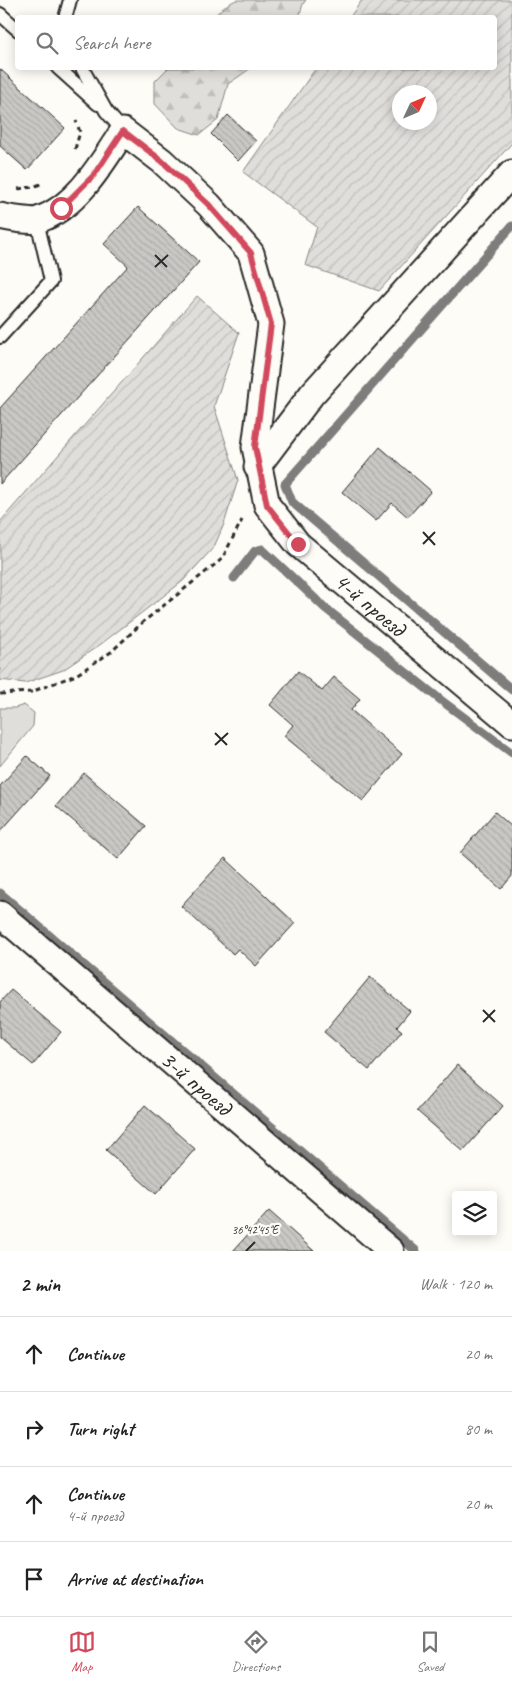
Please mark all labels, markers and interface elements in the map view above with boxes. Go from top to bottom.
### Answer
search box [15,15,497,70]
icon: search [33,29,61,57]
text: Search here [73,31,150,55]
north arrow [392,85,437,130]
route start [50,197,73,220]
route end [287,533,310,556]
street label: 4-й проезд [328,566,414,645]
street label: 3-й проезд [154,1044,240,1124]
map controls [452,1191,497,1236]
button: layers [452,1191,497,1236]
text: 36°42'45"E [232,1222,280,1238]
text: 2 min [20,1271,60,1297]
text: Walk · 120 m [420,1274,492,1294]
icon: ahead [20,1340,48,1368]
text: Continue [67,1342,124,1366]
text: 20 m [465,1344,492,1364]
icon: right [20,1415,48,1443]
text: Turn right [67,1417,134,1441]
text: 80 m [465,1419,492,1439]
text: Continue [67,1482,124,1506]
icon: ahead [20,1490,48,1518]
text: 20 m [465,1494,492,1514]
text: 4-й проезд [67,1506,123,1526]
icon: arrive [20,1565,48,1593]
text: Arrive at destination [67,1567,203,1591]
tab: Map [68,1628,96,1675]
tab: Directions [232,1628,280,1675]
tab: Saved [416,1628,444,1675]

